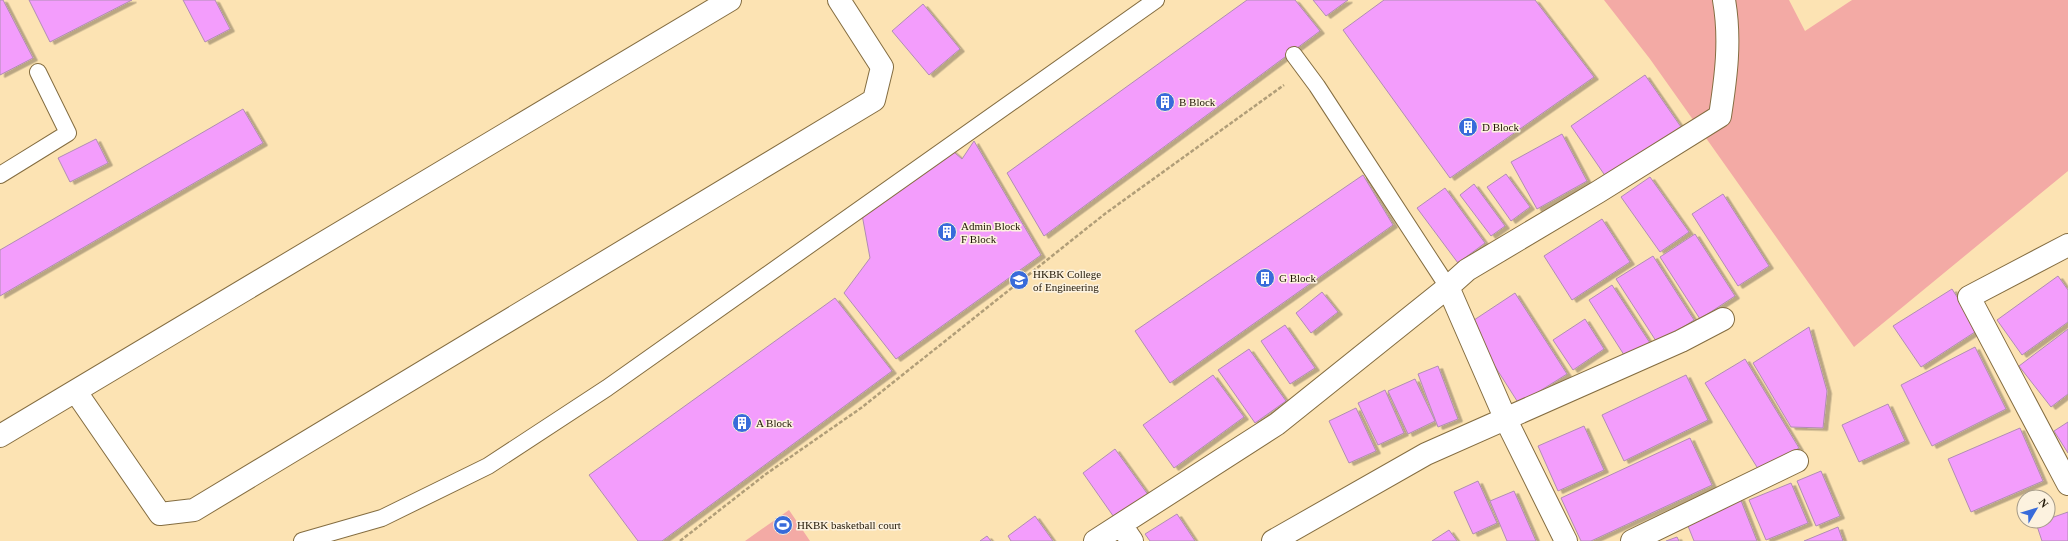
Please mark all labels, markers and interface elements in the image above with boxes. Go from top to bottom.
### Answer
building icon: B Block [1154,91,1176,113]
place label: B Block [1179,96,1216,108]
building icon: D Block [1457,116,1479,138]
place label: D Block [1482,121,1519,133]
place label: Admin Block F Block [961,220,1021,245]
building icon: Admin Block F Block [936,221,958,243]
building icon: G Block [1254,267,1276,289]
place label: HKBK College of Engineering [1033,268,1101,293]
school or university icon: HKBK College of Engineering [1008,269,1030,291]
place label: G Block [1279,272,1316,284]
building icon: A Block [731,412,753,434]
place label: A Block [756,417,793,429]
north arrow [2016,489,2056,529]
text: N [2037,496,2051,510]
sports icon: HKBK basketball court [772,514,794,536]
place label: HKBK basketball court [797,519,901,531]

